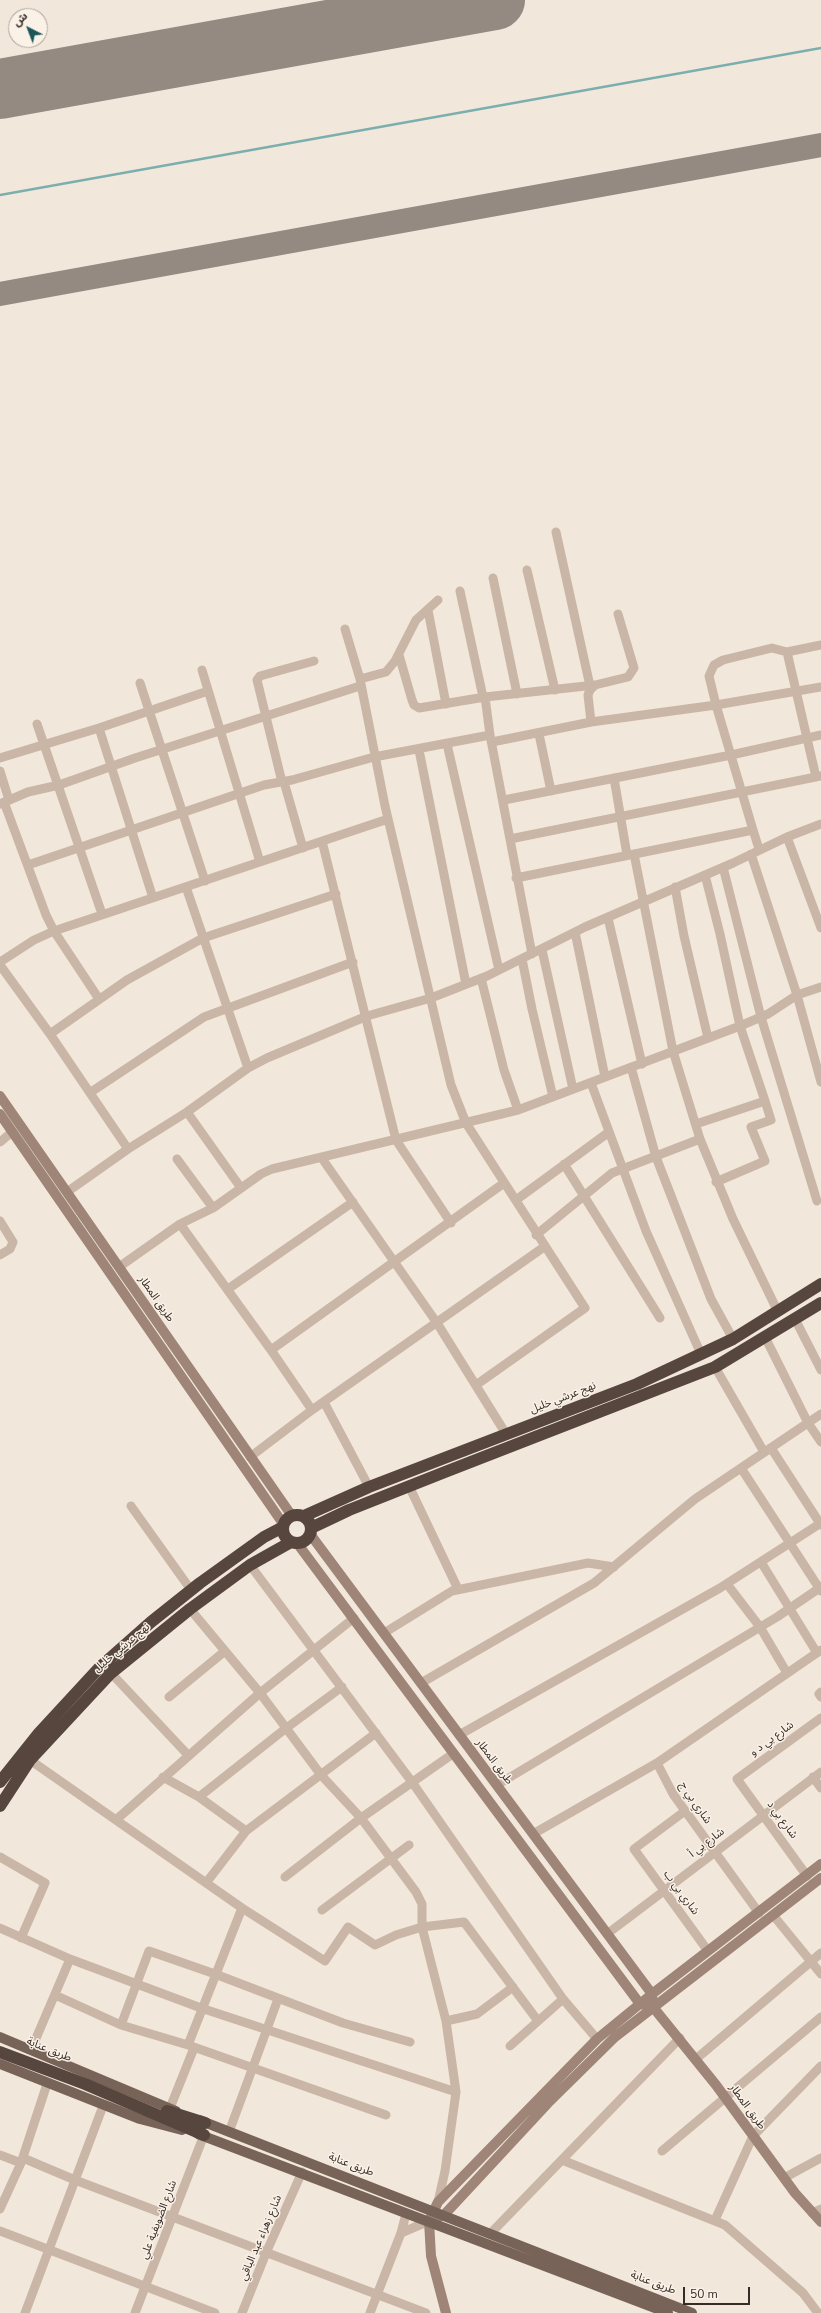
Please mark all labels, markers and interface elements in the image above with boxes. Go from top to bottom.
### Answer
north arrow [8,8,48,48]
text: ش [10,9,31,30]
street label: طريق المطار [135,1273,177,1325]
street label: نهج عرشي خليل [528,1379,598,1417]
street label: نهج عرشي خليل [91,1621,153,1675]
street label: شارع بي د و [747,1719,797,1759]
street label: طريق المطار [473,1737,515,1787]
street label: شاري بي ج [676,1779,714,1827]
street label: شارع بي د [764,1799,800,1841]
street label: شارع بي أ [687,1825,727,1861]
street label: شاري بي ب [660,1868,702,1918]
street label: طريق عنابة [25,2035,73,2065]
street label: طريق المطار [726,2082,768,2132]
street label: طريق عنابة [327,2150,375,2180]
street label: شارع الضويفية علي [138,2179,180,2261]
street label: شارع زهراء عبد الباقي [237,2193,285,2283]
street label: طريق عنابة [629,2268,677,2298]
scale bar [685,2279,752,2305]
text: 50 m [690,2286,718,2302]

